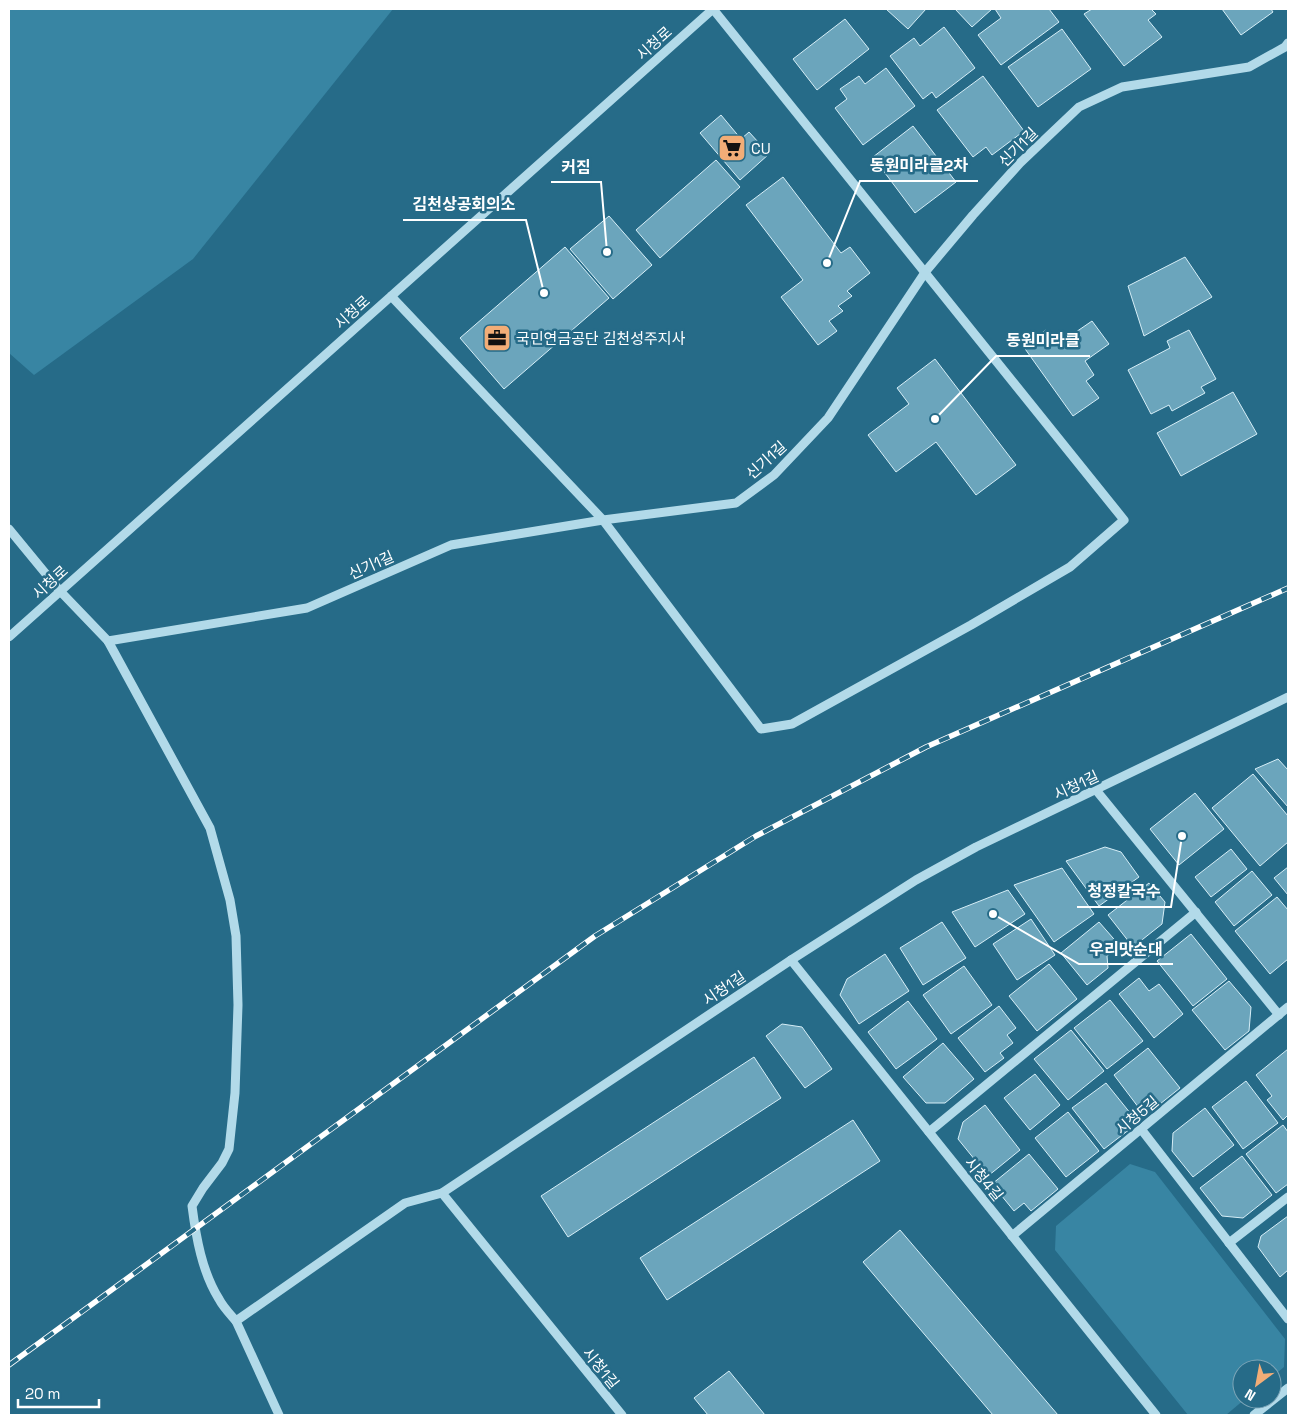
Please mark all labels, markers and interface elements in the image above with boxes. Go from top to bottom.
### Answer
street label: 시청로 [632,22,676,64]
street label: 신기1길 [994,123,1042,171]
supermarket icon: CU [717,133,747,163]
place label: CU [751,139,771,158]
callout: 동원미라클2차 [860,150,978,181]
callout: 커짐 [551,151,601,182]
text: 동원미라클2차 [870,155,968,176]
text: 커짐 [561,157,591,178]
callout: 김천상공회의소 [403,189,526,220]
text: 김천상공회의소 [412,194,516,215]
street label: 시청로 [330,291,374,333]
office icon: 국민연금공단 김천성주지사 [482,323,512,353]
callout: 동원미라클 [996,325,1090,356]
place label: 국민연금공단 김천성주지사 [516,329,686,348]
text: 동원미라클 [1006,330,1080,351]
street label: 신기1길 [742,437,790,483]
street label: 신기1길 [345,547,397,583]
street label: 시청로 [28,561,72,603]
street label: 시청1길 [1050,766,1102,804]
callout: 청정칼국수 [1077,876,1171,907]
text: 청정칼국수 [1087,881,1161,902]
callout: 우리맛순대 [1079,933,1173,964]
text: 우리맛순대 [1089,939,1163,960]
street label: 시청1길 [699,967,749,1009]
street label: 시청5길 [1112,1092,1162,1138]
street label: 시청4길 [961,1153,1007,1205]
street label: 시청1길 [579,1343,623,1393]
north arrow [1232,1359,1282,1409]
scale bar [18,1376,99,1408]
text: 20 m [25,1384,60,1403]
text: N [1241,1385,1259,1405]

